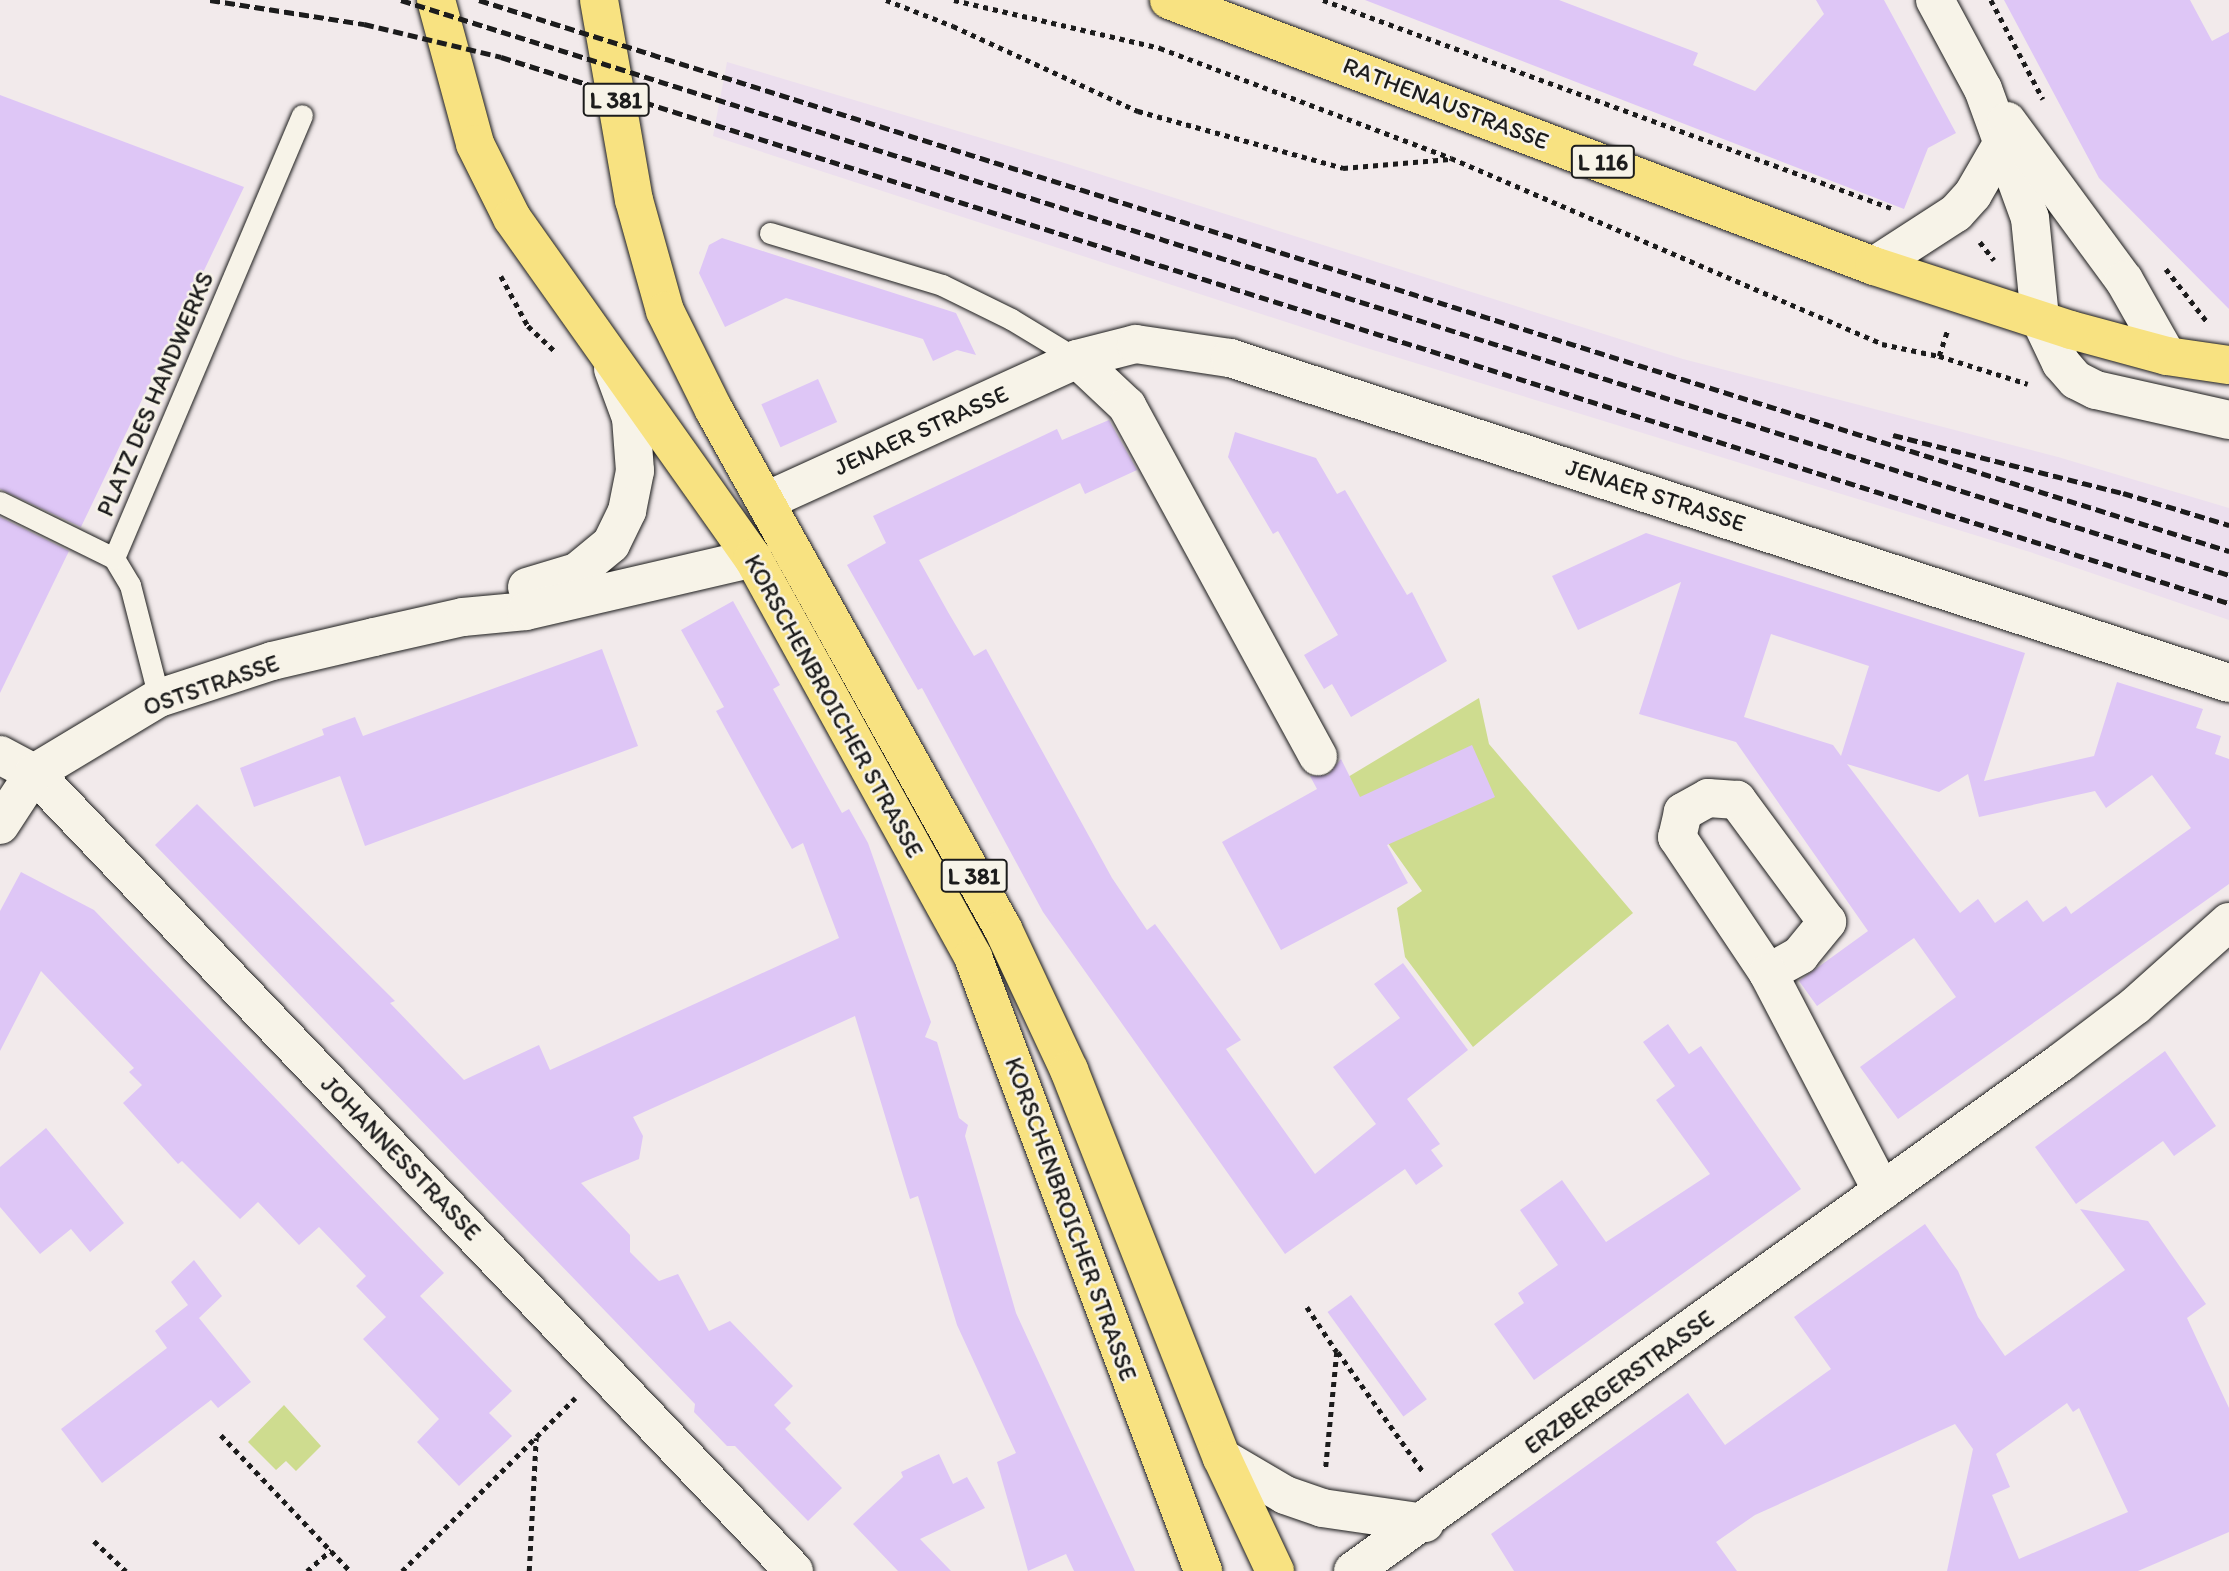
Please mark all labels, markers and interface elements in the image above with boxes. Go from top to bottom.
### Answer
street label: RATHENAUSTRASSE [1339,51,1553,155]
road number: L 381 [581,80,651,120]
road number: L 116 [1570,142,1636,182]
street label: PLATZ DES HANDWERKS [90,267,220,521]
street label: JENAER STRASSE [829,379,1013,481]
street label: JENAER STRASSE [1562,452,1750,538]
street label: KORSCHENBROICHER STRASSE [738,549,930,863]
street label: OSTSTRASSE [139,648,283,722]
road number: L 381 [939,856,1009,896]
street label: KORSCHENBROICHER STRASSE [999,1053,1143,1385]
street label: JOHANNESSTRASSE [315,1070,487,1246]
street label: ERZBERGERSTRASSE [1519,1304,1719,1460]

